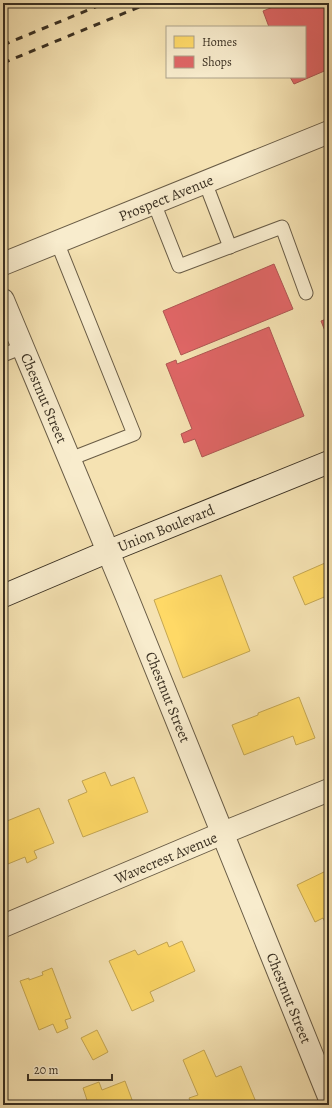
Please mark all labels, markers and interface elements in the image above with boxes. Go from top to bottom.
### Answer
legend [166,26,306,78]
text: Homes [202,34,237,50]
text: Shops [202,54,232,70]
street label: Prospect Avenue [116,170,217,226]
street label: Chestnut Street [16,350,72,446]
street label: Union Boulevard [115,499,218,557]
street label: Chestnut Street [141,649,195,745]
street label: Wavecrest Avenue [111,827,221,889]
street label: Chestnut Street [262,950,316,1046]
scale bar [28,1056,112,1082]
text: 20 m [34,1062,58,1078]

